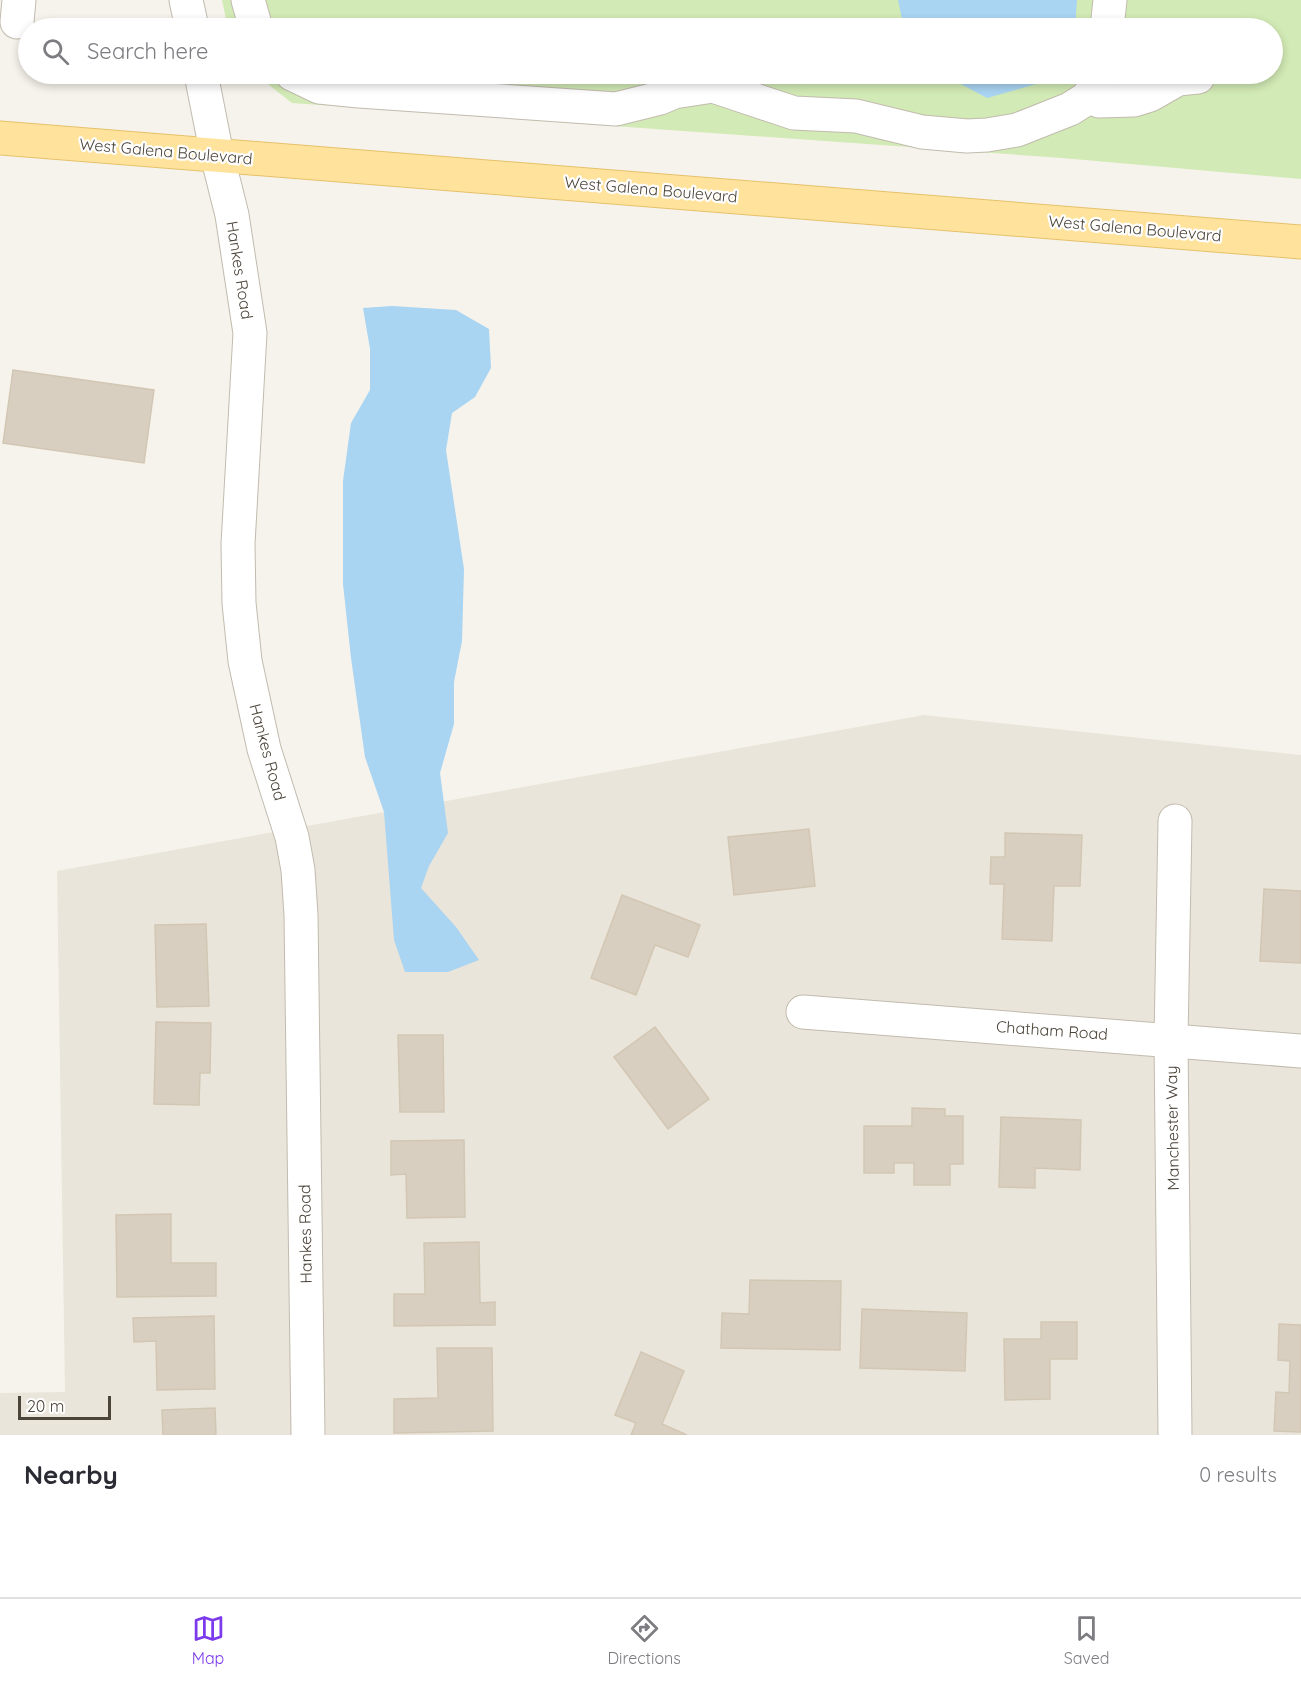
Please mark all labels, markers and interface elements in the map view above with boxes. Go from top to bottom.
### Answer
search box [18,18,1283,84]
icon: search [39,35,72,68]
text: Search here [87,37,208,65]
street label: West Galena Boulevard [79,133,253,169]
street label: West Galena Boulevard [564,171,738,207]
street label: West Galena Boulevard [1048,210,1222,246]
street label: Hankes Road [222,219,258,321]
street label: Hankes Road [245,701,291,803]
street label: Chatham Road [995,1016,1109,1044]
street label: Manchester Way [1161,1065,1183,1191]
street label: Hankes Road [294,1184,316,1284]
scale bar [18,1393,111,1420]
text: 20 m [27,1396,64,1416]
text: Nearby [24,1458,118,1491]
text: 0 results [1199,1462,1277,1487]
tab: Map [192,1612,225,1668]
tab: Directions [608,1612,681,1668]
tab: Saved [1064,1612,1109,1668]

